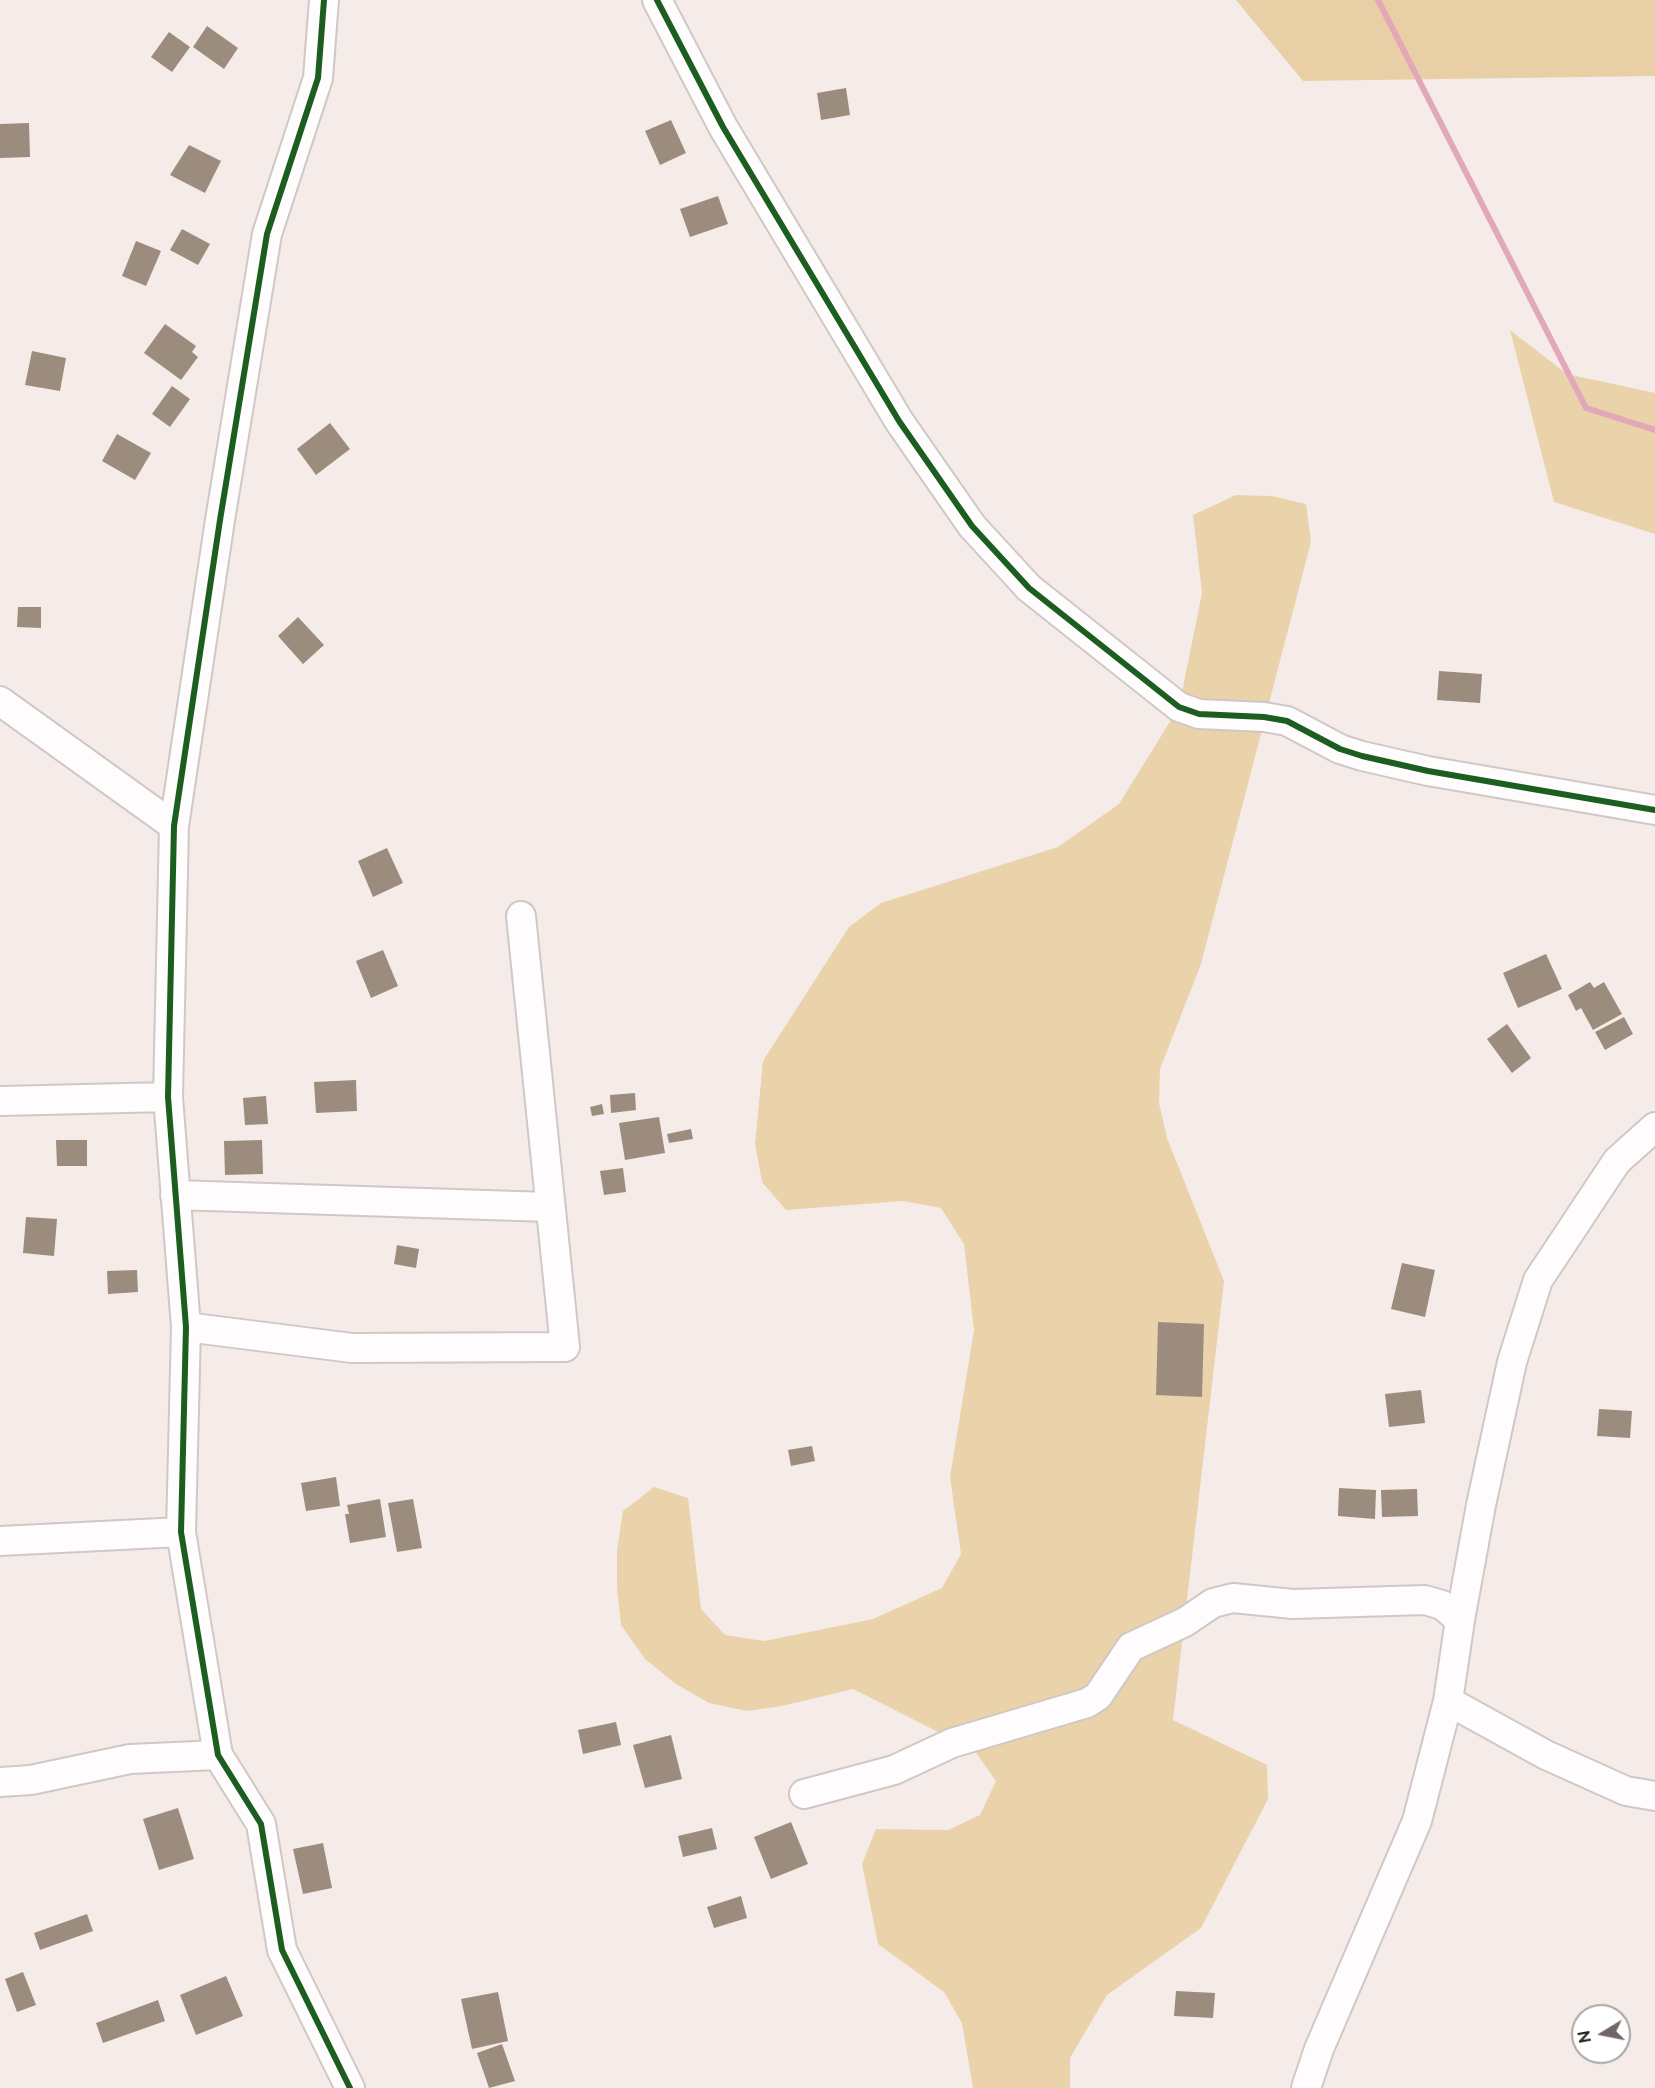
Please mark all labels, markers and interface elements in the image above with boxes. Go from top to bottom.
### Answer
north arrow [1571,2004,1631,2064]
text: N [1574,2029,1595,2045]

